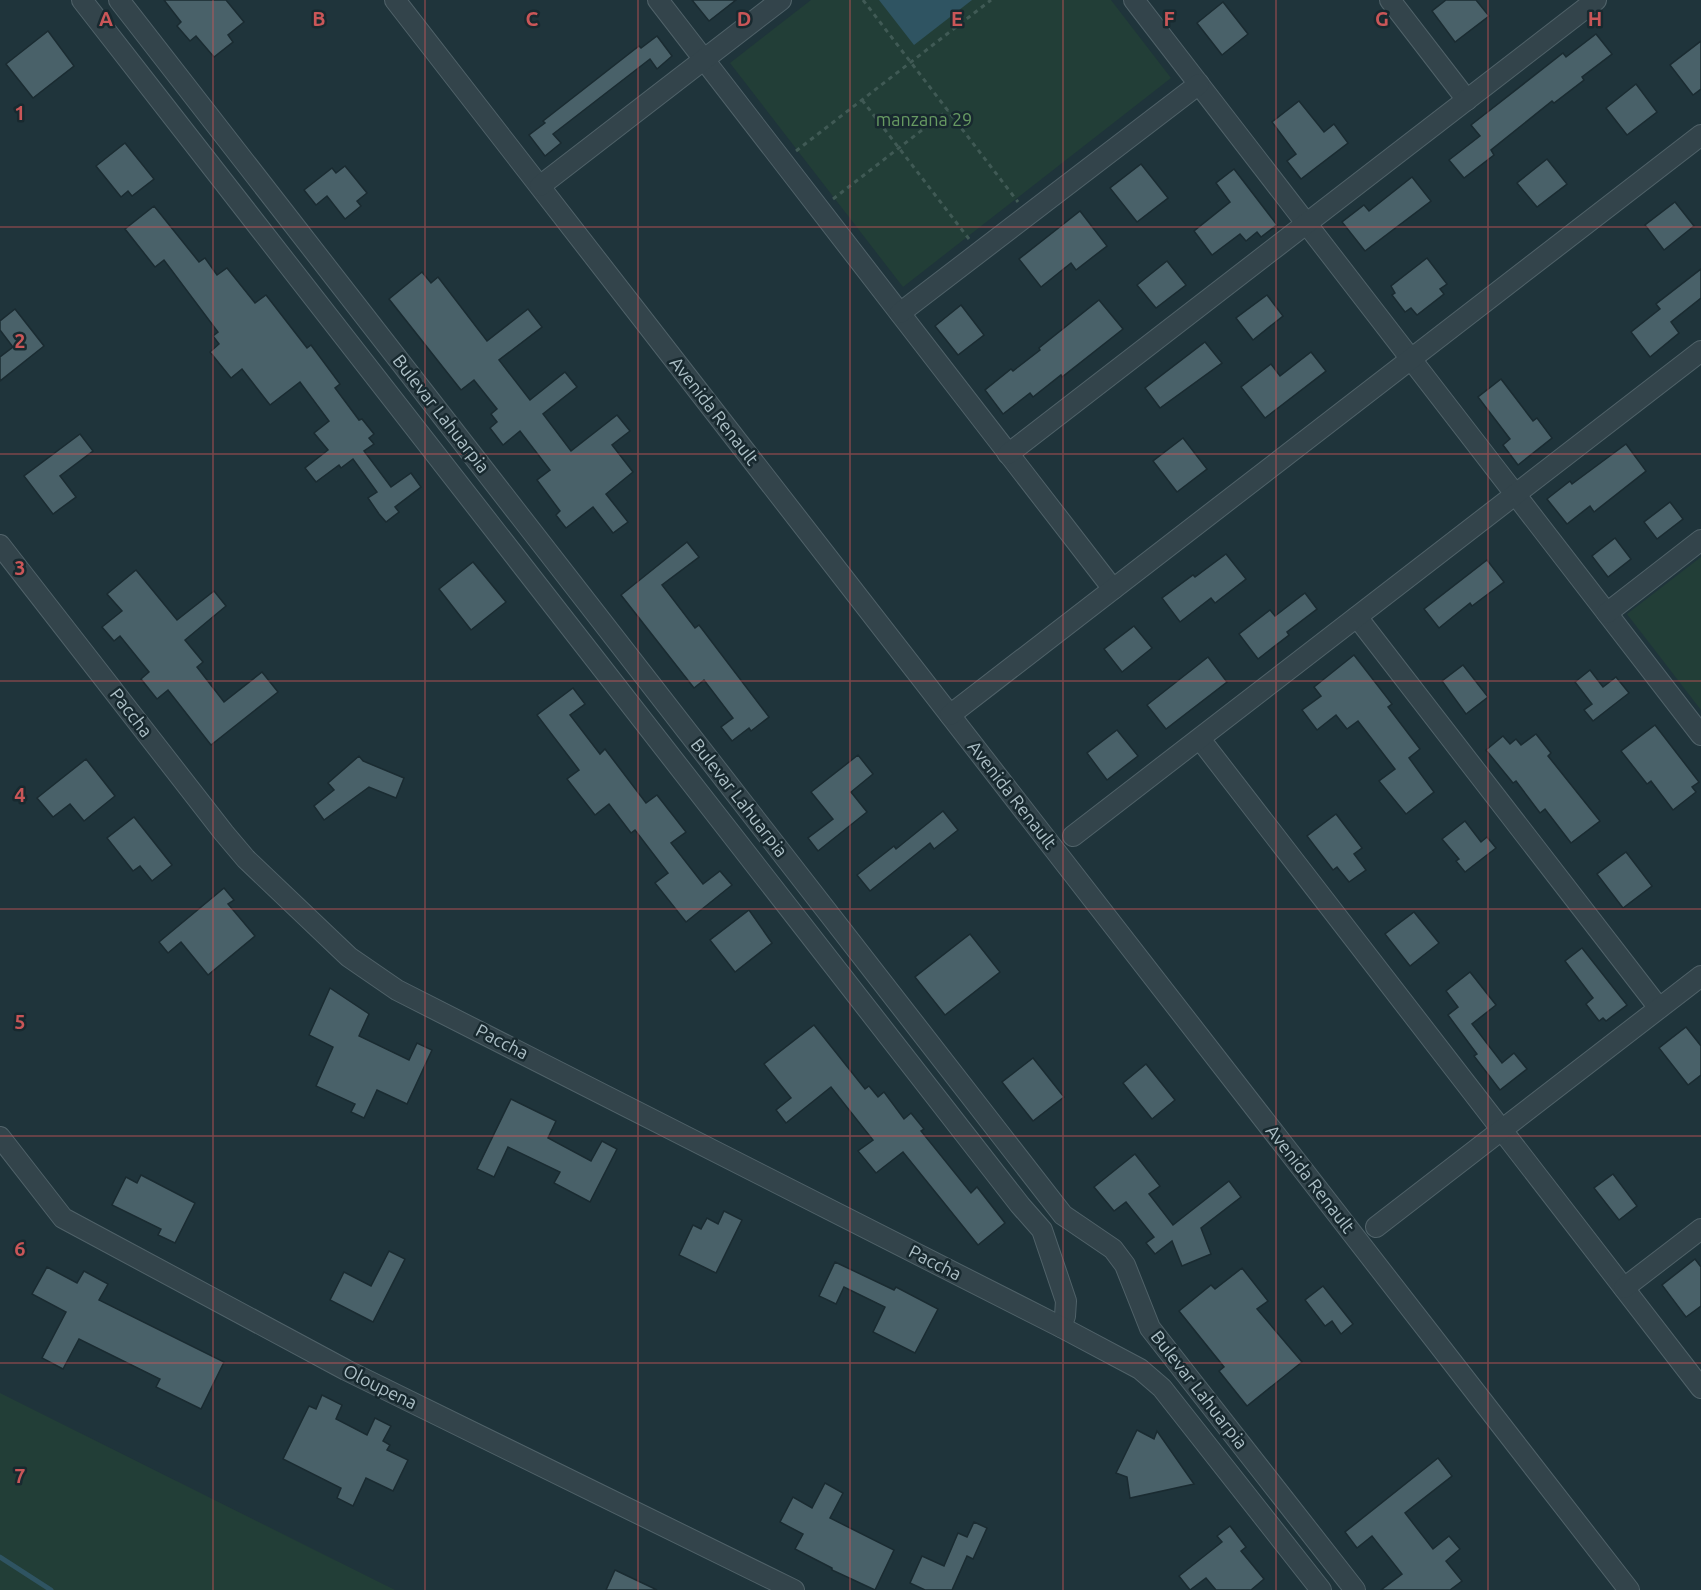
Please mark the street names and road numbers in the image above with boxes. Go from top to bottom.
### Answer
street label: Bulevar Lahuarpia [389,350,494,476]
street label: Avenida Renault [666,352,763,468]
street label: Paccha [107,684,157,741]
street label: Bulevar Lahuarpia [687,734,792,860]
street label: Avenida Renault [964,736,1061,852]
street label: Paccha [473,1019,532,1063]
street label: Avenida Renault [1262,1120,1359,1236]
street label: Paccha [906,1240,965,1284]
street label: Bulevar Lahuarpia [1147,1326,1252,1452]
street label: Oloupena [340,1360,421,1413]

